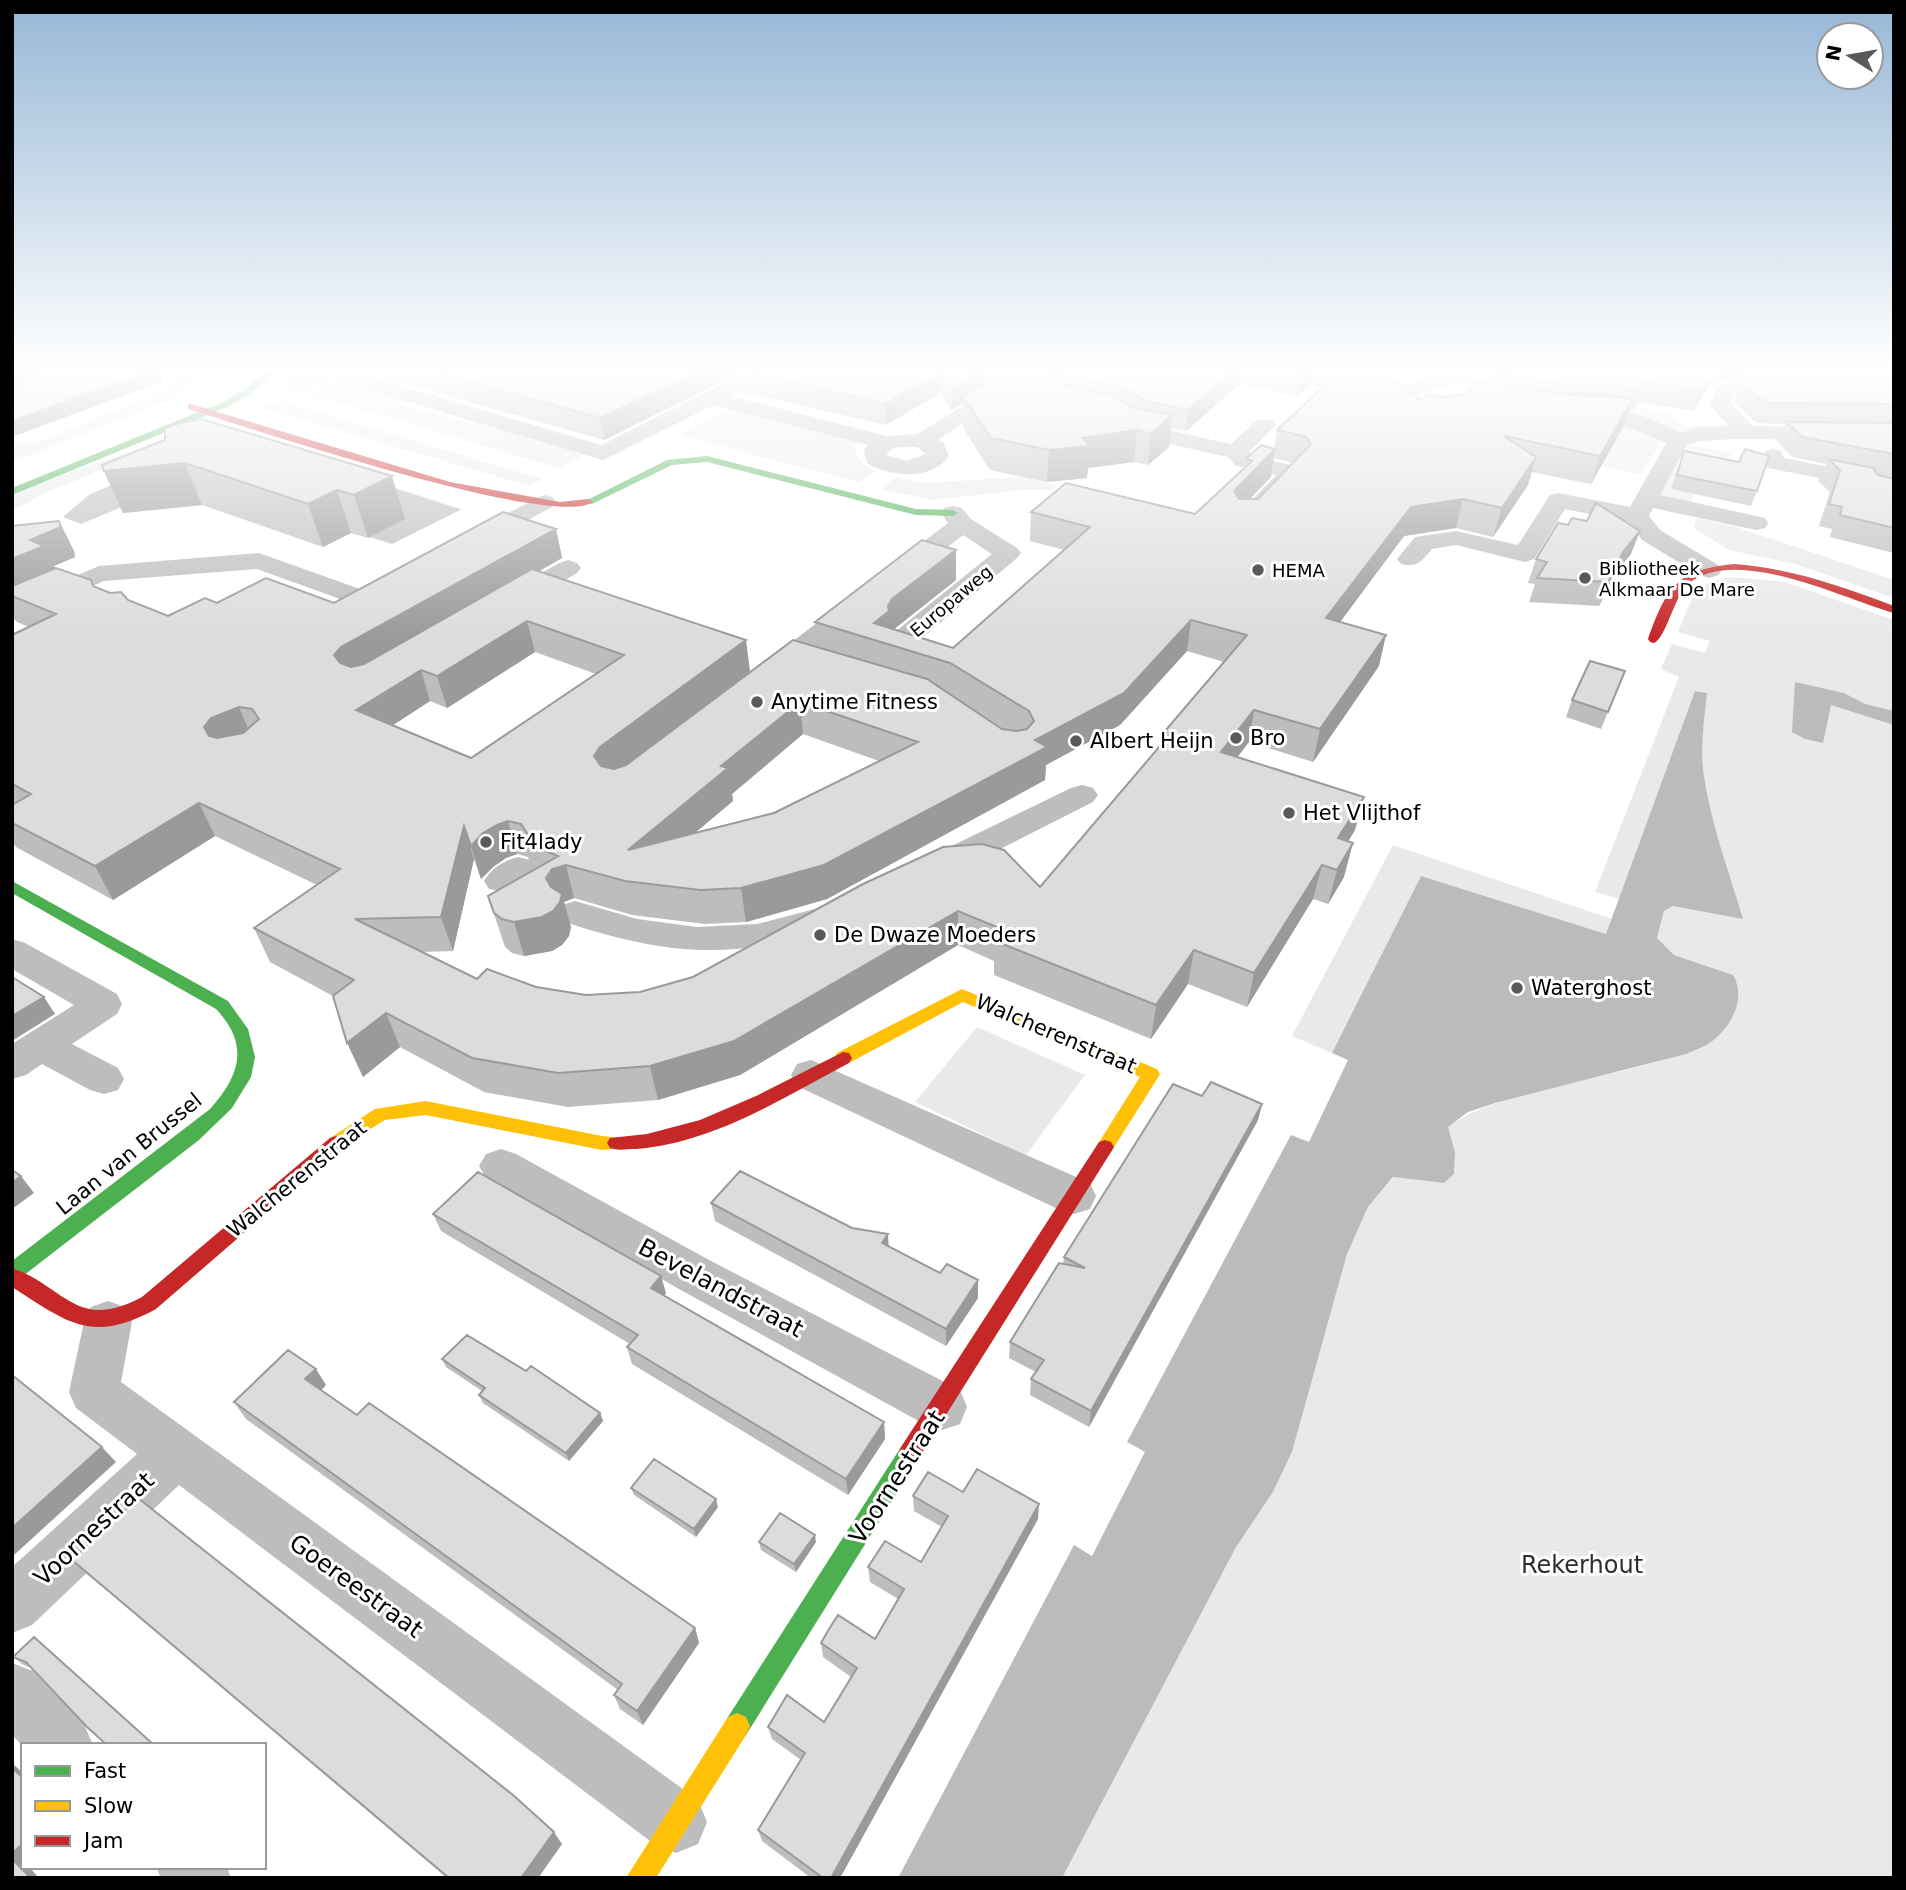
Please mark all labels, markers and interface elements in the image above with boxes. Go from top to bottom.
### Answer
north arrow [1815,21,1885,91]
text: N [1821,43,1846,63]
place label: Bibliotheek Alkmaar De Mare [1599,558,1755,600]
place label: HEMA [1272,560,1325,581]
street label: Europaweg [906,561,996,641]
marker: HEMA [1250,562,1266,578]
marker: Bibliotheek Alkmaar De Mare [1577,570,1593,586]
place label: Anytime Fitness [771,690,938,714]
marker: Anytime Fitness [749,694,765,710]
place label: Bro [1250,726,1285,750]
place label: Albert Heijn [1090,729,1214,753]
marker: Bro [1228,730,1244,746]
marker: Albert Heijn [1068,733,1084,749]
place label: Het Vlijthof [1303,801,1421,825]
marker: Het Vlijthof [1281,805,1297,821]
place label: Fit4lady [500,830,582,854]
marker: Fit4lady [478,834,494,850]
place label: De Dwaze Moeders [834,923,1036,947]
marker: De Dwaze Moeders [812,927,828,943]
place label: Waterghost [1531,976,1651,1000]
marker: Waterghost [1509,980,1525,996]
street label: Walcherenstraat [972,989,1140,1079]
street label: Laan van Brussel [52,1088,206,1220]
street label: Walcherenstraat [223,1116,371,1242]
street label: Bevelandstraat [634,1233,808,1343]
street label: Voornestraat [843,1405,951,1549]
street label: Voornestraat [28,1466,160,1592]
street label: Goereestraat [284,1528,428,1644]
park label: Rekerhout [1521,1551,1643,1579]
legend [21,1743,266,1869]
text: Fast [84,1759,126,1783]
text: Slow [84,1794,133,1818]
text: Jam [82,1829,124,1853]

